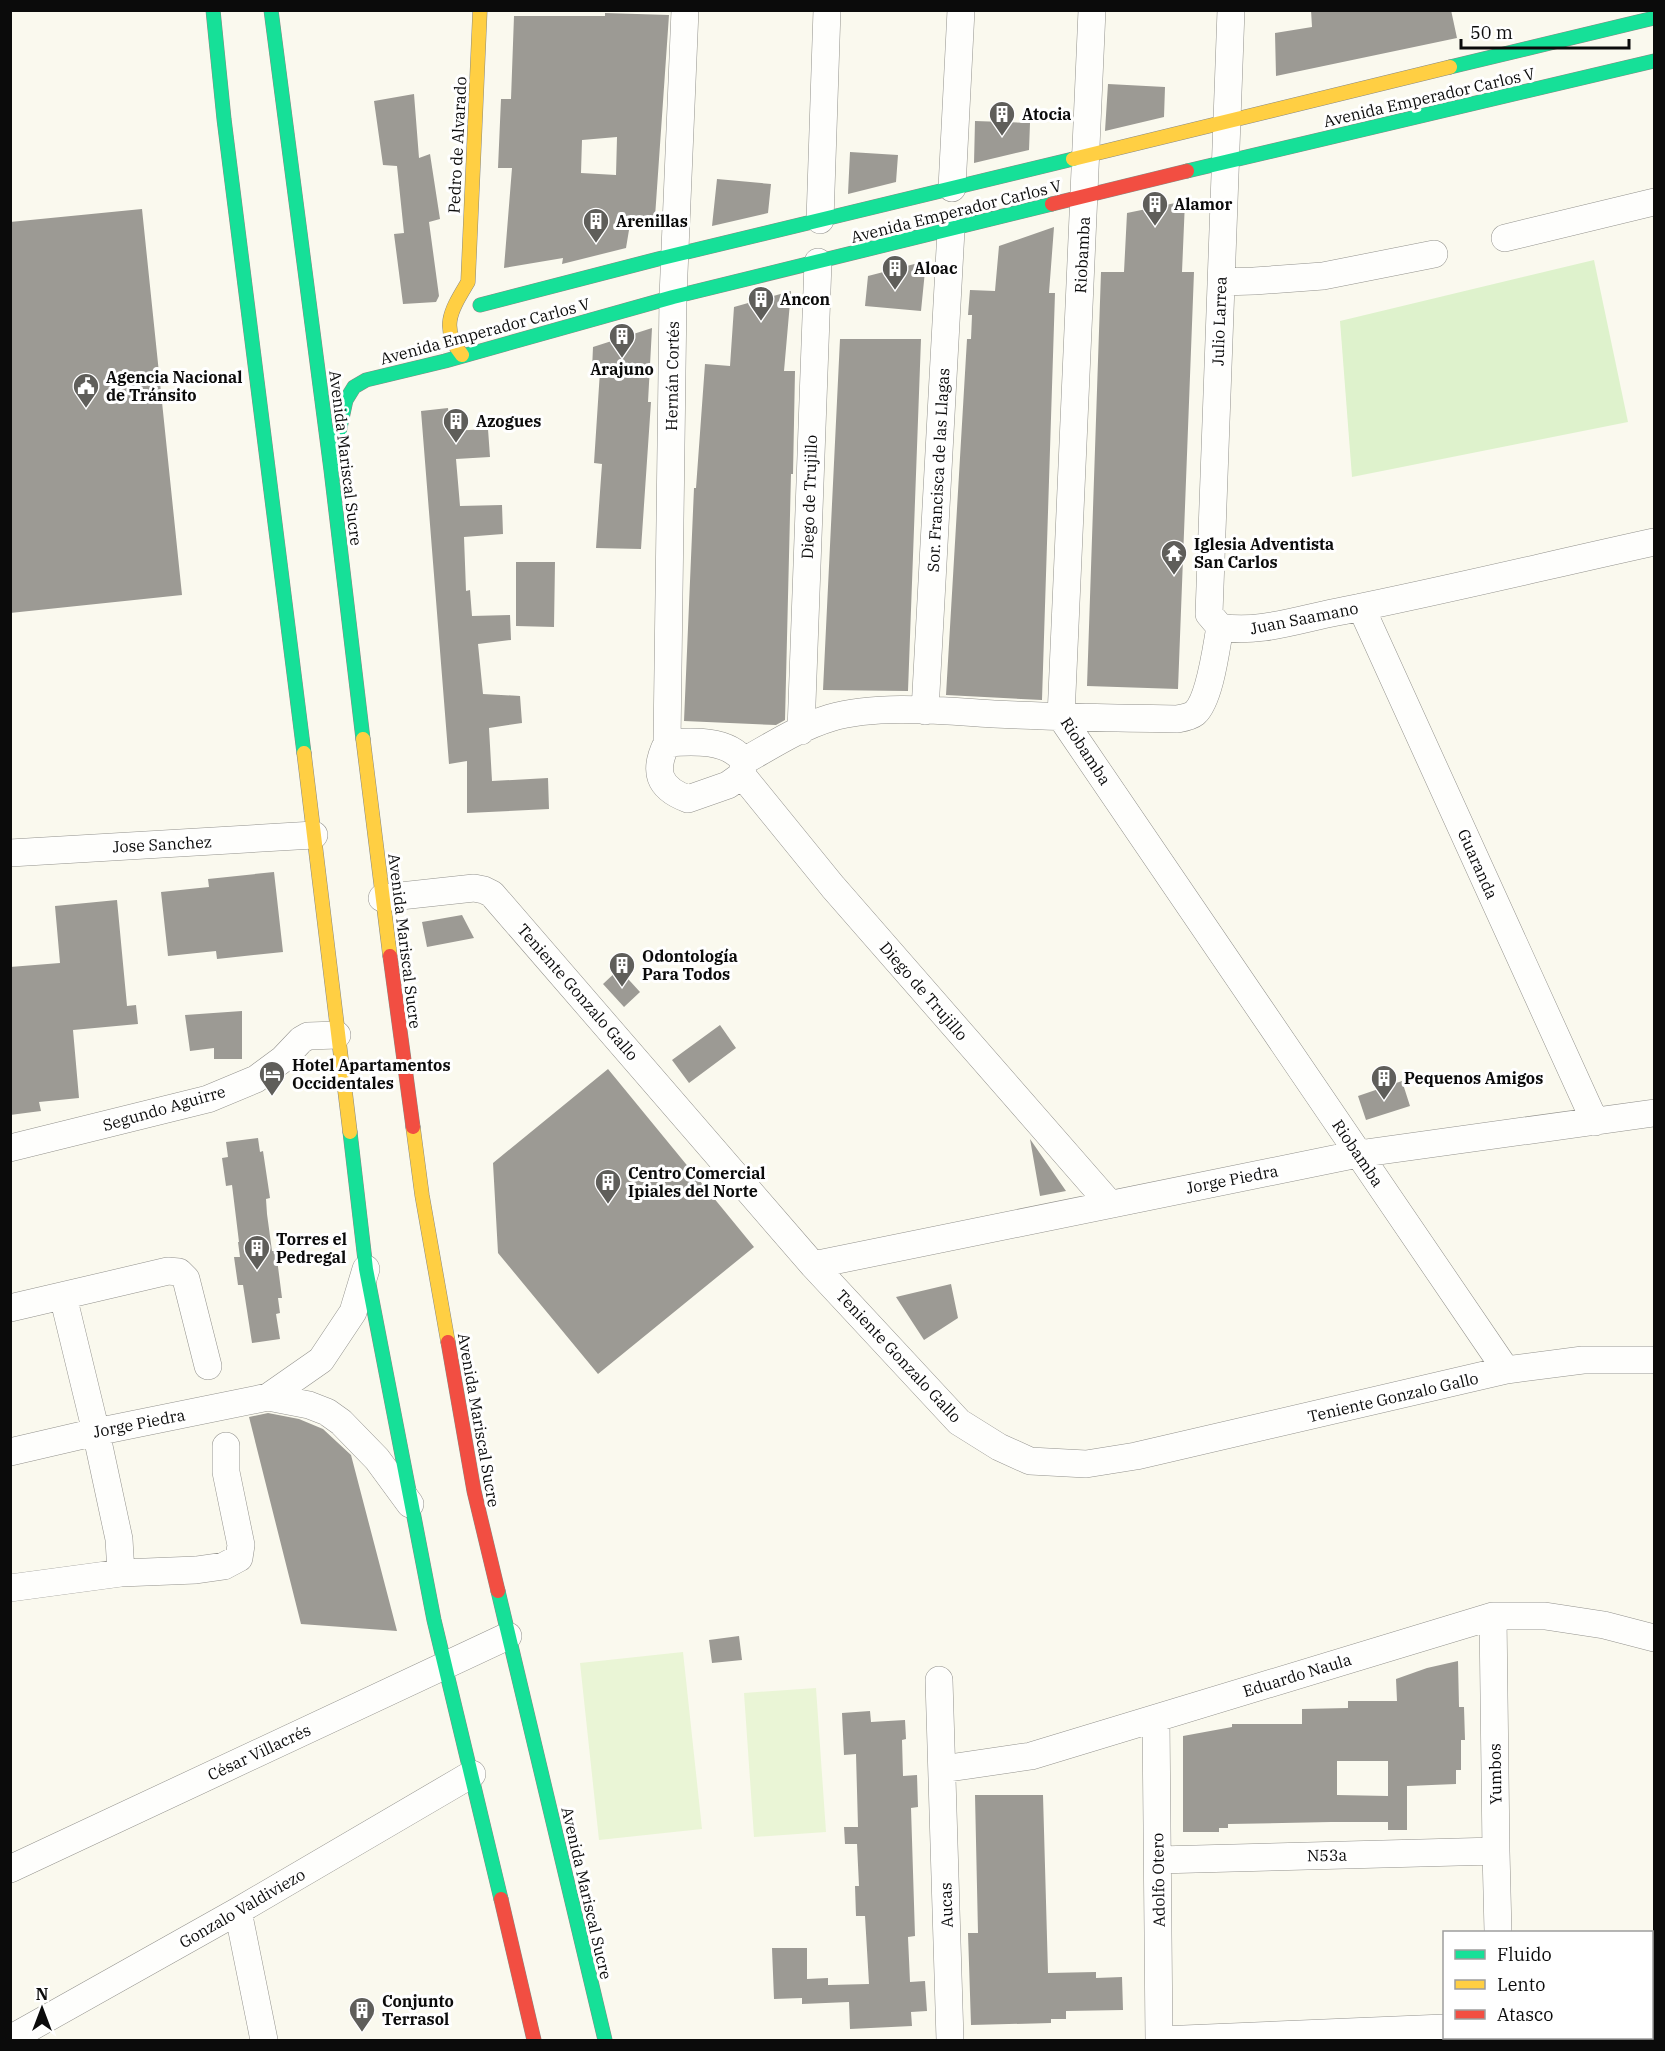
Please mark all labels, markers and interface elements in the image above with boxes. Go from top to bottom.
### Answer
scale bar [1461,12,1629,50]
text: 50 m [1470,21,1513,44]
street label: Avenida Emperador Carlos V [1321,63,1537,131]
street label: Pedro de Alvarado [443,76,471,214]
building icon: Atocia [987,99,1017,137]
place label: Atocia [1022,104,1071,124]
street label: Avenida Emperador Carlos V [849,175,1064,247]
building icon: Alamor [1140,189,1170,227]
place label: Alamor [1174,194,1232,214]
building icon: Arenillas [581,206,611,244]
place label: Arenillas [616,211,688,231]
street label: Riobamba [1070,216,1094,294]
building icon: Aloac [880,253,910,291]
place label: Aloac [914,258,958,278]
street label: Julio Larrea [1207,276,1231,366]
building icon: Ancon [746,284,776,322]
place label: Ancon [780,289,831,309]
street label: Avenida Emperador Carlos V [378,293,592,369]
building icon: Arajuno [607,321,637,359]
street label: Hernán Cortés [661,321,683,431]
place label: Arajuno [590,359,654,379]
place label: Agencia Nacional de Tránsito [106,367,242,405]
street label: Sor. Francisca de las Llagas [923,367,953,573]
street label: Avenida Mariscal Sucre [325,369,367,547]
public building icon: Agencia Nacional de Tránsito [71,371,101,409]
building icon: Azogues [441,406,471,444]
place label: Azogues [476,411,542,431]
street label: Diego de Trujillo [797,435,821,559]
place label: Iglesia Adventista San Carlos [1194,534,1334,572]
temple icon: Iglesia Adventista San Carlos [1159,538,1189,576]
street label: Juan Saamano [1248,598,1360,638]
street label: Riobamba [1057,713,1115,789]
street label: Guaranda [1454,826,1502,902]
street label: Jose Sanchez [112,831,212,857]
street label: Avenida Mariscal Sucre [384,852,426,1030]
street label: Teniente Gonzalo Gallo [513,920,643,1064]
street label: Diego de Trujillo [876,938,972,1044]
place label: Odontología Para Todos [642,946,738,984]
building icon: Odontología Para Todos [607,950,637,988]
place label: Hotel Apartamentos Occidentales [292,1055,451,1093]
hotel icon: Hotel Apartamentos Occidentales [257,1059,287,1097]
building icon: Pequenos Amigos [1369,1063,1399,1101]
place label: Pequenos Amigos [1404,1068,1543,1088]
street label: Segundo Aguirre [100,1081,228,1135]
street label: Riobamba [1328,1115,1388,1191]
street label: Jorge Piedra [1184,1160,1280,1198]
place label: Centro Comercial Ipiales del Norte [628,1163,766,1201]
building icon: Centro Comercial Ipiales del Norte [593,1167,623,1205]
place label: Torres el Pedregal [276,1229,347,1267]
building icon: Torres el Pedregal [242,1233,272,1271]
street label: Teniente Gonzalo Gallo [832,1285,966,1427]
street label: Avenida Mariscal Sucre [454,1331,504,1509]
street label: Teniente Gonzalo Gallo [1306,1368,1480,1426]
street label: Jorge Piedra [91,1404,187,1442]
street label: Eduardo Naula [1240,1649,1354,1701]
street label: César Villacrés [204,1719,314,1785]
street label: Yumbos [1484,1743,1506,1805]
street label: Avenida Mariscal Sucre [557,1805,617,1981]
street label: Adolfo Otero [1147,1833,1169,1927]
street label: N53a [1307,1845,1348,1865]
street label: Gonzalo Valdiviezo [175,1864,309,1952]
street label: Aucas [935,1882,957,1928]
legend [1443,1931,1653,2039]
text: Fluido [1497,1943,1552,1966]
text: Lento [1497,1973,1545,1996]
north arrow [12,1979,72,2039]
text: N [36,1984,48,2004]
place label: Conjunto Terrasol [382,1991,454,2029]
building icon: Conjunto Terrasol [347,1995,377,2033]
text: Atasco [1497,2003,1553,2026]

